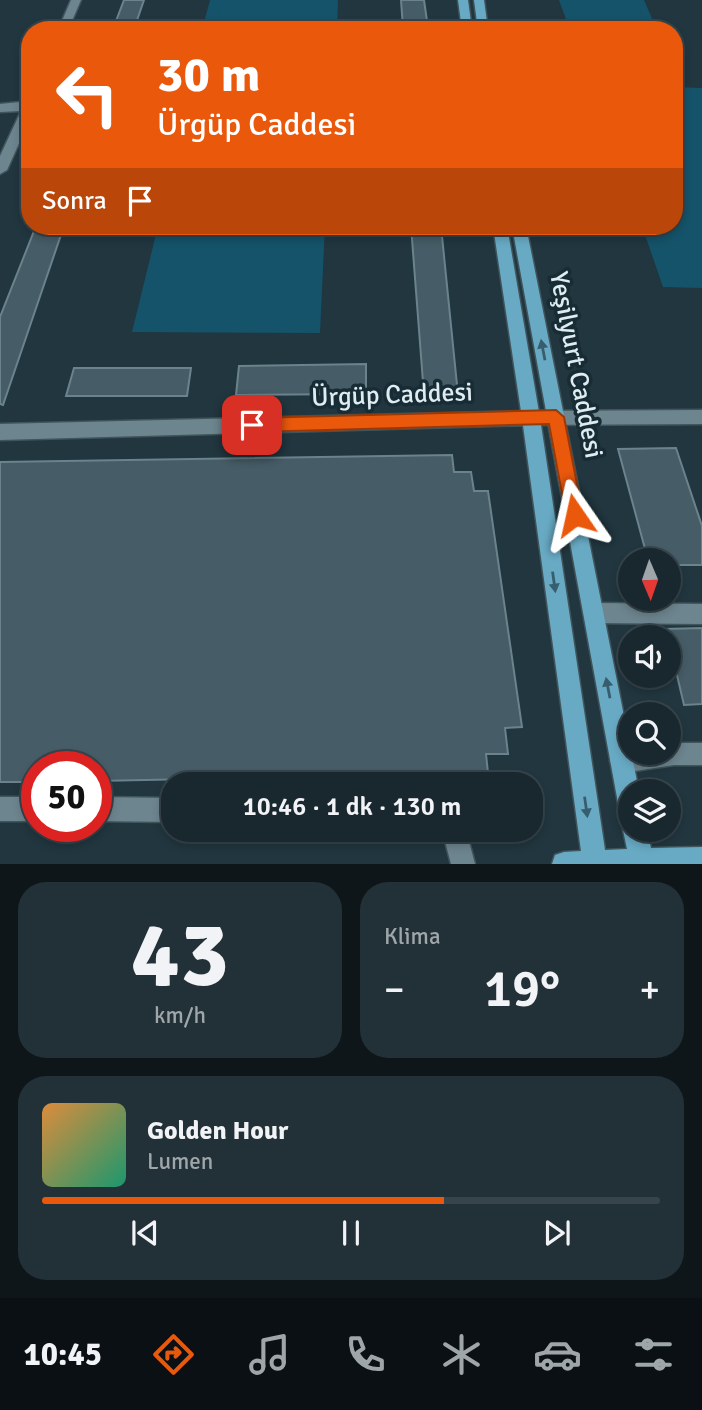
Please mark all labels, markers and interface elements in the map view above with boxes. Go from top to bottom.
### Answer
text: 30 m [157,45,260,105]
icon: left [42,49,133,140]
text: Ürgüp Caddesi [157,105,356,144]
icon: arrive [121,182,159,220]
text: Sonra [42,185,107,217]
street label: Yeşilyurt Caddesi [542,269,610,461]
one-way arrow [537,339,548,361]
street label: Ürgüp Caddesi [311,376,473,414]
pin [222,395,282,455]
icon: arrive [233,406,271,444]
position arrow [538,478,612,552]
north arrow [618,548,681,611]
map controls [618,548,681,842]
one-way arrow [549,571,560,593]
button: sound [618,625,681,688]
one-way arrow [602,677,613,699]
button: search [618,702,681,765]
speed limit sign: 50 [21,751,112,842]
button: layers [618,779,681,842]
text: 10:46 · 1 dk · 130 m [243,791,461,823]
one-way arrow [581,797,592,819]
text: 43 [131,899,229,1012]
text: Klima [384,922,441,951]
text: 19° [484,957,560,1021]
text: − [384,966,405,1013]
text: + [639,966,660,1013]
text: km/h [154,1001,206,1030]
text: Golden Hour [147,1115,288,1147]
text: Lumen [147,1147,213,1176]
icon: previous [126,1214,164,1252]
icon: pause [332,1214,370,1252]
icon: next [538,1214,576,1252]
icon: directions [149,1330,198,1379]
icon: music [245,1330,294,1379]
icon: phone [341,1330,390,1379]
icon: climate [437,1330,486,1379]
icon: car [533,1330,582,1379]
icon: filters [629,1330,678,1379]
text: 10:45 [24,1335,102,1374]

